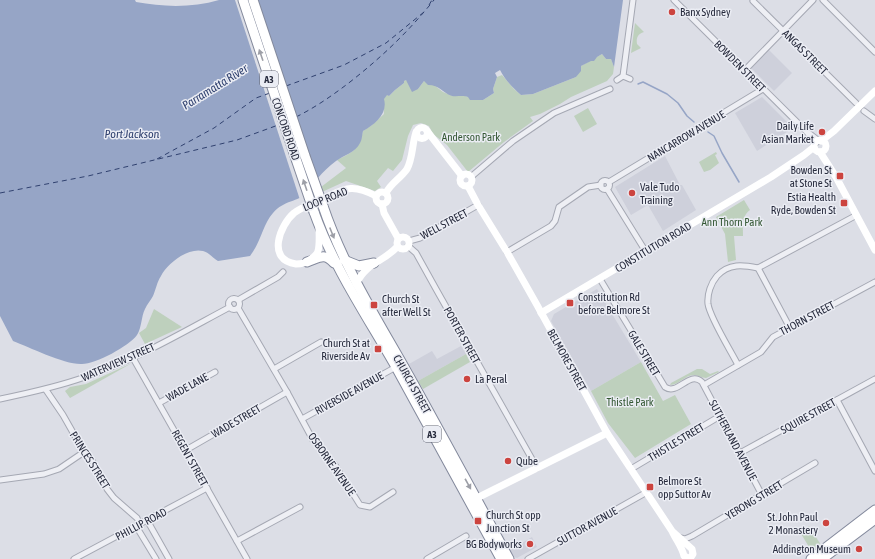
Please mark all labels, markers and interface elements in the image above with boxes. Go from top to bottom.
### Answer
place label: Banx Sydney [680,6,731,18]
marker: Banx Sydney [667,7,677,17]
street label: ANGAS STREET [780,27,830,77]
street label: BOWDEN STREET [712,38,768,94]
one-way arrow [258,49,264,61]
water label: Parramatta River [180,61,251,113]
road number: A3 [260,71,278,87]
street label: CONCORD ROAD [270,96,302,162]
street label: NANCARROW AVENUE [645,108,727,164]
place label: Daily Life Asian Market [762,120,814,145]
water label: Port Jackson [105,127,160,141]
marker: Daily Life Asian Market [817,127,827,137]
park label: Anderson Park [442,131,500,143]
place label: Bowden St at Stone St [790,164,832,189]
marker: Bowden St at Stone St [835,171,845,181]
one-way arrow [302,179,308,191]
place label: Vale Tudo Training [640,181,679,206]
street label: LOOP ROAD [301,185,349,213]
marker: Vale Tudo Training [627,188,637,198]
place label: Estia Health Ryde, Bowden St [771,191,836,216]
marker: Estia Health Ryde, Bowden St [839,198,849,208]
street label: WELL STREET [418,206,470,241]
park label: Ann Thorn Park [701,216,763,228]
street label: CONSTITUTION ROAD [613,220,693,274]
one-way arrow [330,228,336,240]
place label: Constitution Rd before Belmore St [578,291,650,316]
place label: Church St after Well St [382,293,431,318]
marker: Constitution Rd before Belmore St [565,298,575,308]
street label: THORN STREET [778,298,837,337]
marker: Church St after Well St [369,300,379,310]
street label: PORTER STREET [441,305,483,366]
street label: BELMORE STREET [545,327,589,393]
street label: GALE STREET [626,328,662,378]
place label: Church St at Riverside Av [321,337,370,362]
street label: WATERVIEW STREET [79,340,157,384]
marker: Church St at Riverside Av [373,344,383,354]
street label: CHURCH STREET [391,353,433,416]
street label: RIVERSIDE AVENUE [313,369,386,417]
street label: WADE LANE [164,370,210,403]
place label: La Peral [475,373,507,385]
marker: La Peral [462,374,472,384]
park label: Thistle Park [606,396,654,408]
street label: SQUIRE STREET [778,396,838,436]
street label: SUTHERLAND AVENUE [707,398,759,482]
street label: WADE STREET [209,402,263,440]
street label: THISTLE STREET [646,421,706,463]
road number: A3 [423,426,441,442]
street label: REGENT STREET [170,428,211,488]
street label: PRINCES STREET [68,429,112,491]
street label: OSBORNE AVENUE [306,430,358,498]
place label: Qube [516,455,538,467]
marker: Qube [503,456,513,466]
place label: Belmore St opp Suttor Av [658,475,712,500]
one-way arrow [465,478,472,490]
street label: YERONG STREET [723,478,785,522]
marker: Belmore St opp Suttor Av [645,482,655,492]
street label: SUTTOR AVENUE [555,504,619,547]
street label: PHILLIP ROAD [113,506,169,542]
place label: Church St opp Junction St [486,509,541,534]
place label: St. John Paul 2 Monastery [767,511,818,536]
marker: Church St opp Junction St [473,516,483,526]
marker: St. John Paul 2 Monastery [821,518,831,528]
place label: BG Bodyworks [466,538,522,550]
marker: BG Bodyworks [525,539,535,549]
place label: Addington Museum [773,543,851,555]
marker: Addington Museum [854,544,864,554]

